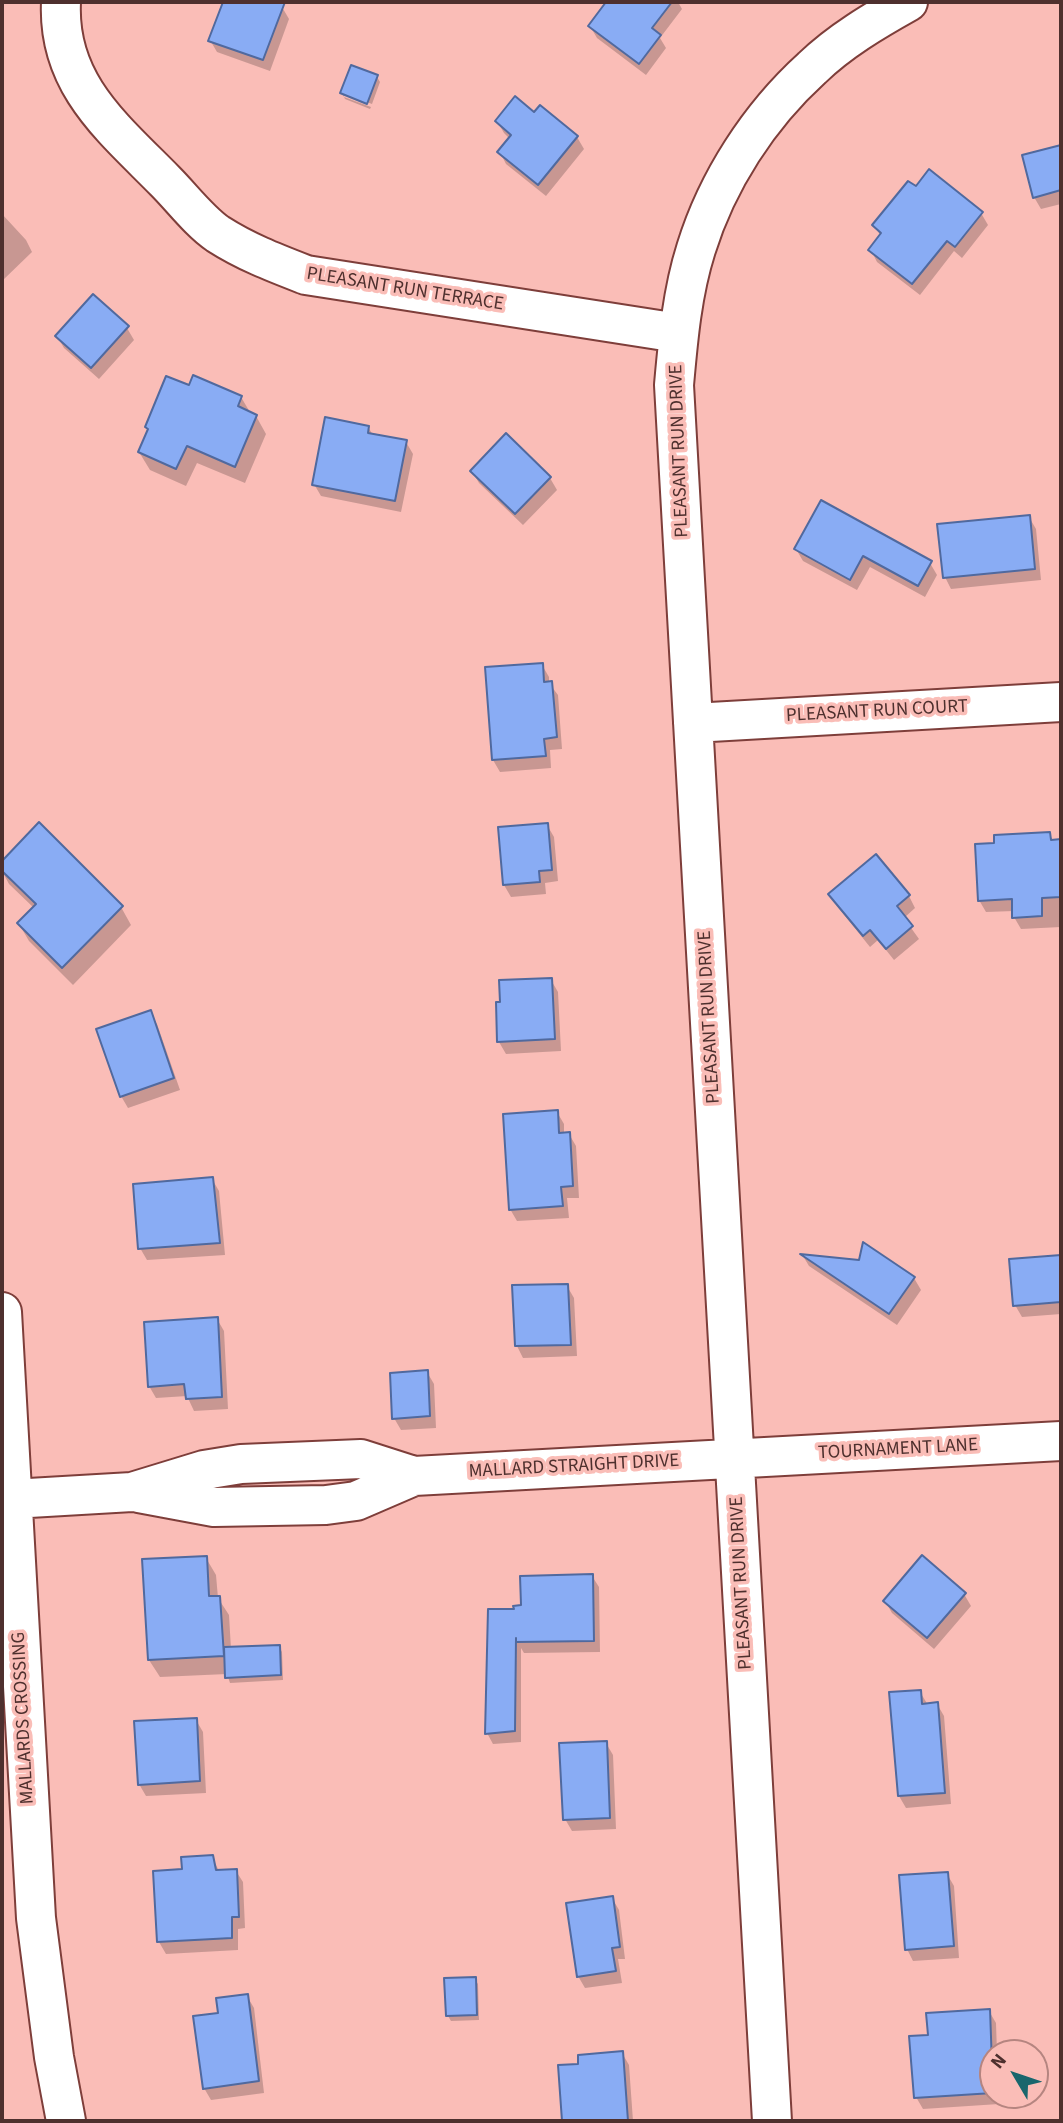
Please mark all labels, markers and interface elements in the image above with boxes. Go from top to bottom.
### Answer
street label: PLEASANT RUN TERRACE [305,263,505,317]
street label: PLEASANT RUN DRIVE [666,364,694,538]
street label: PLEASANT RUN COURT [785,696,969,728]
street label: PLEASANT RUN DRIVE [694,930,726,1104]
street label: TOURNAMENT LANE [817,1434,979,1466]
street label: MALLARD STRAIGHT DRIVE [468,1450,680,1484]
street label: PLEASANT RUN DRIVE [726,1496,758,1670]
street label: MALLARDS CROSSING [8,1631,40,1805]
north arrow [979,2039,1049,2109]
text: N [984,2048,1013,2075]

